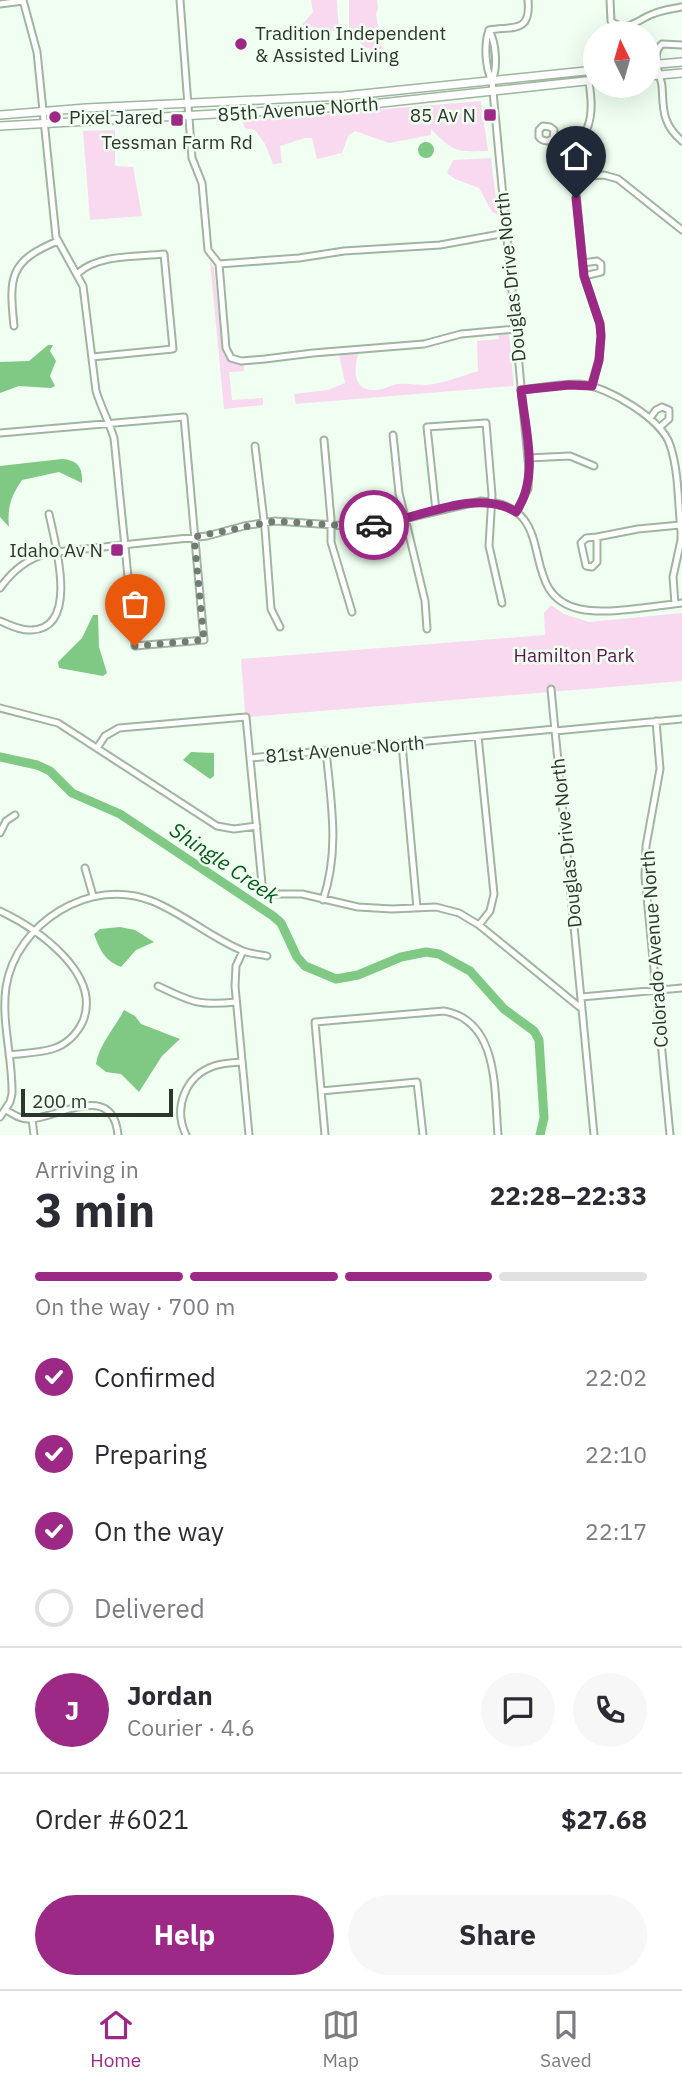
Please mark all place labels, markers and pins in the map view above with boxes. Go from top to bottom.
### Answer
place label: Tradition Independent & Assisted Living [255,21,446,67]
marker: Tradition Independent & Assisted Living [233,36,249,52]
place label: 85 Av N [410,103,476,127]
place label: Pixel Jared [69,105,163,129]
marker: 85 Av N [482,107,498,123]
marker: Pixel Jared [47,109,63,125]
marker: Tessman Farm Rd [169,112,185,128]
pin [546,126,606,198]
place label: Tessman Farm Rd [101,130,253,154]
place label: Idaho Av N [9,538,103,562]
marker: Idaho Av N [109,542,125,558]
pin [105,574,165,646]

